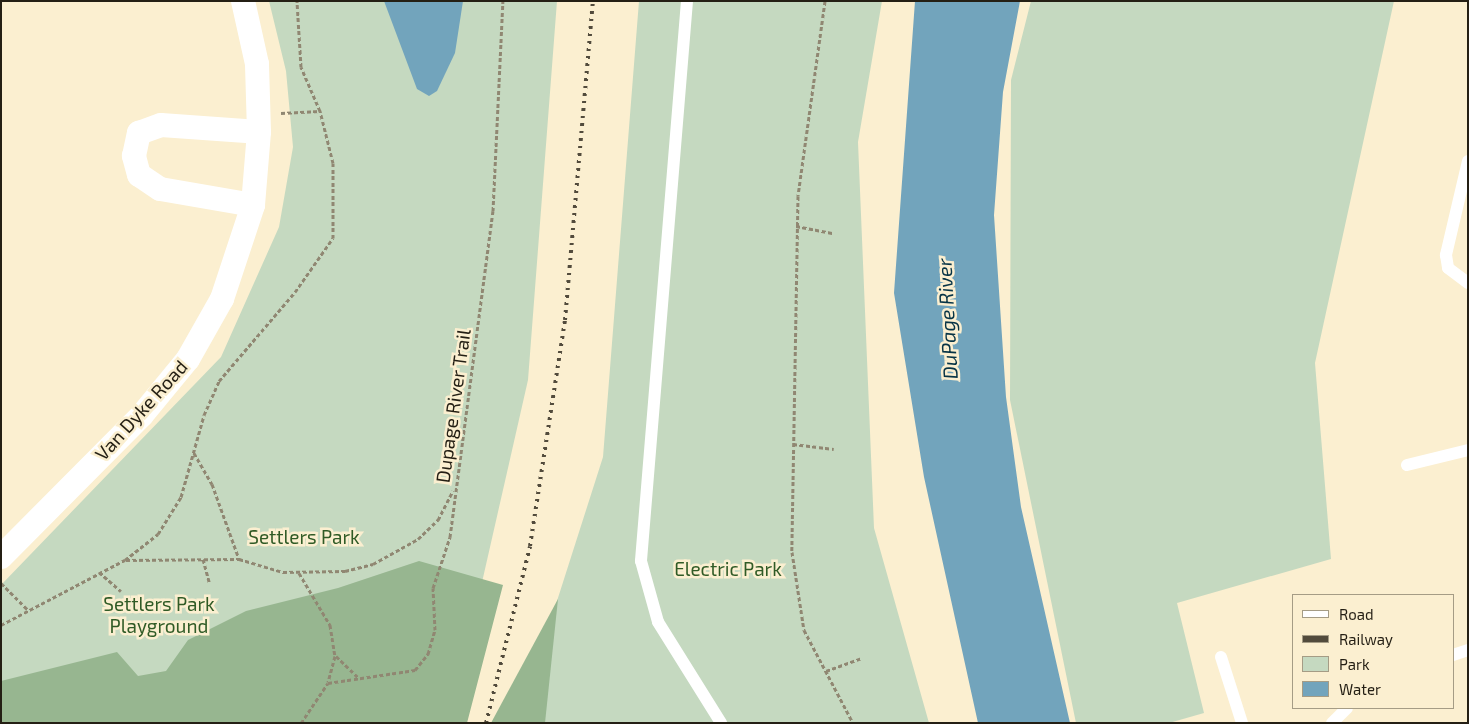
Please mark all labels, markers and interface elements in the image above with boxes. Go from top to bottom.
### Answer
water label: DuPage River [932,258,962,380]
street label: Dupage River Trail [431,327,475,485]
street label: Van Dyke Road [90,355,192,465]
park label: Settlers Park [248,526,360,548]
park label: Electric Park [674,558,782,580]
park label: Settlers Park Playground [103,593,215,637]
legend [1292,594,1454,709]
text: Road [1339,605,1374,623]
text: Railway [1339,630,1393,648]
text: Park [1339,655,1370,673]
text: Water [1339,680,1381,698]

